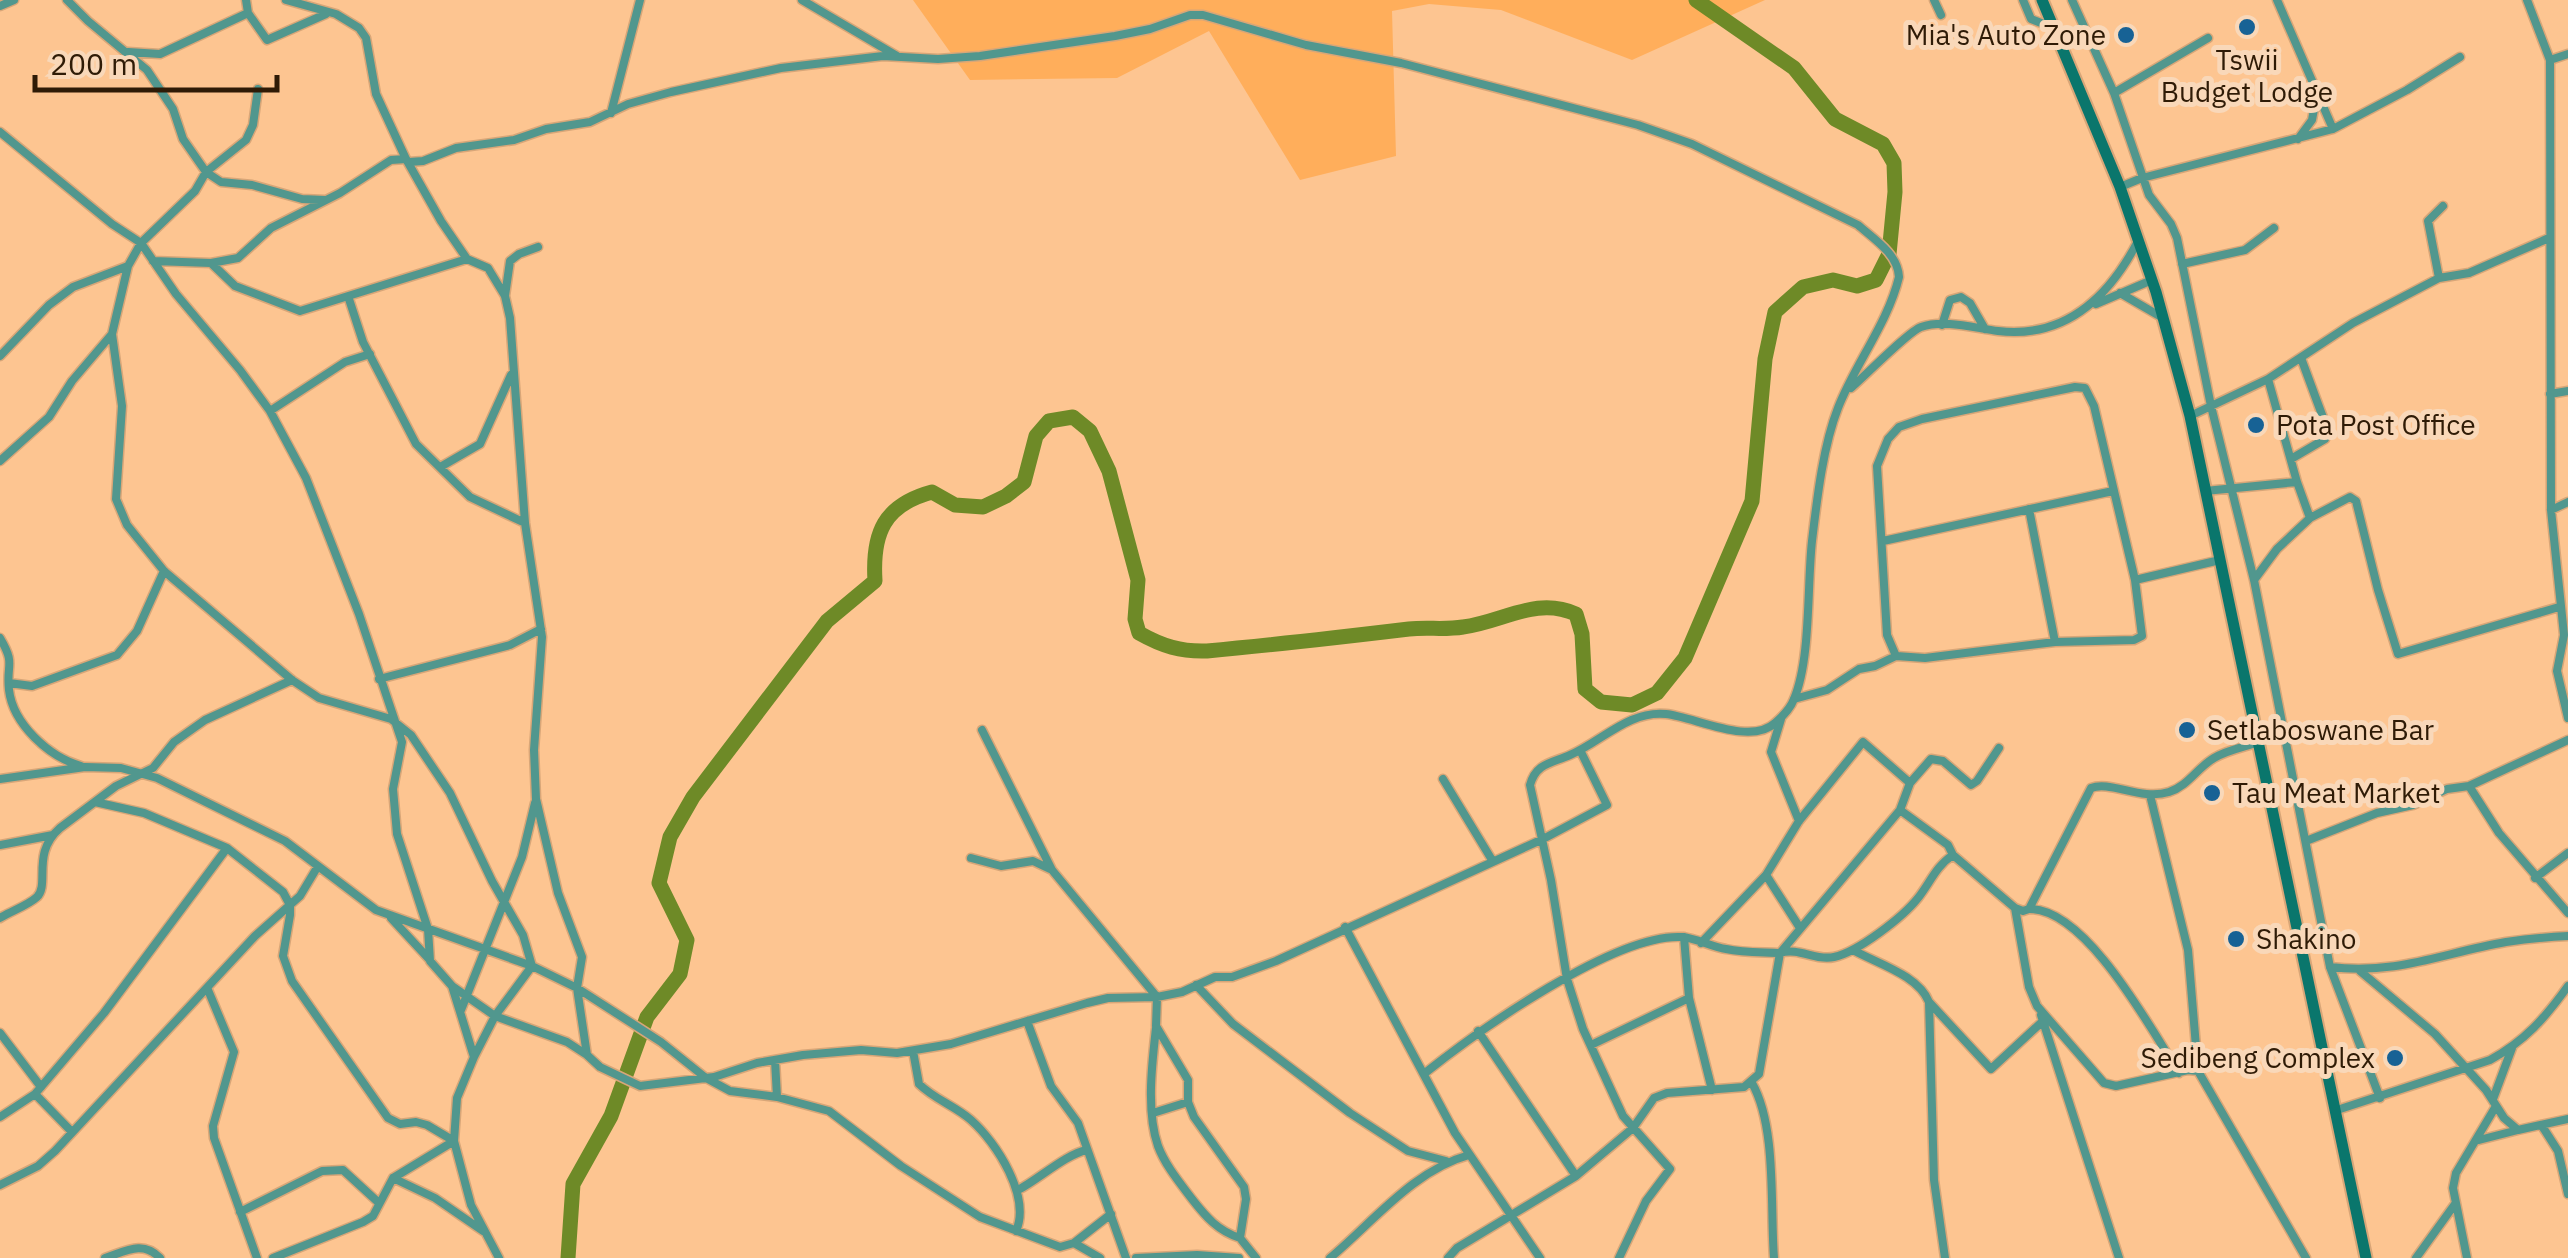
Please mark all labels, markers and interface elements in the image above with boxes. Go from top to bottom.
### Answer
place label: Mia's Auto Zone [1906,16,2106,53]
marker: Tswii Budget Lodge [2236,16,2258,38]
marker: Mia's Auto Zone [2115,24,2137,46]
scale bar [35,30,278,92]
place label: Tswii Budget Lodge [2161,41,2333,110]
text: 200 m [50,44,137,83]
place label: Pota Post Office [2276,406,2476,443]
marker: Pota Post Office [2245,414,2267,436]
place label: Setlaboswane Bar [2207,711,2434,748]
marker: Setlaboswane Bar [2176,719,2198,741]
place label: Tau Meat Market [2232,774,2440,811]
marker: Tau Meat Market [2201,782,2223,804]
place label: Shakino [2256,920,2356,957]
marker: Shakino [2225,928,2247,950]
place label: Sedibeng Complex [2141,1039,2375,1076]
marker: Sedibeng Complex [2384,1047,2406,1069]

